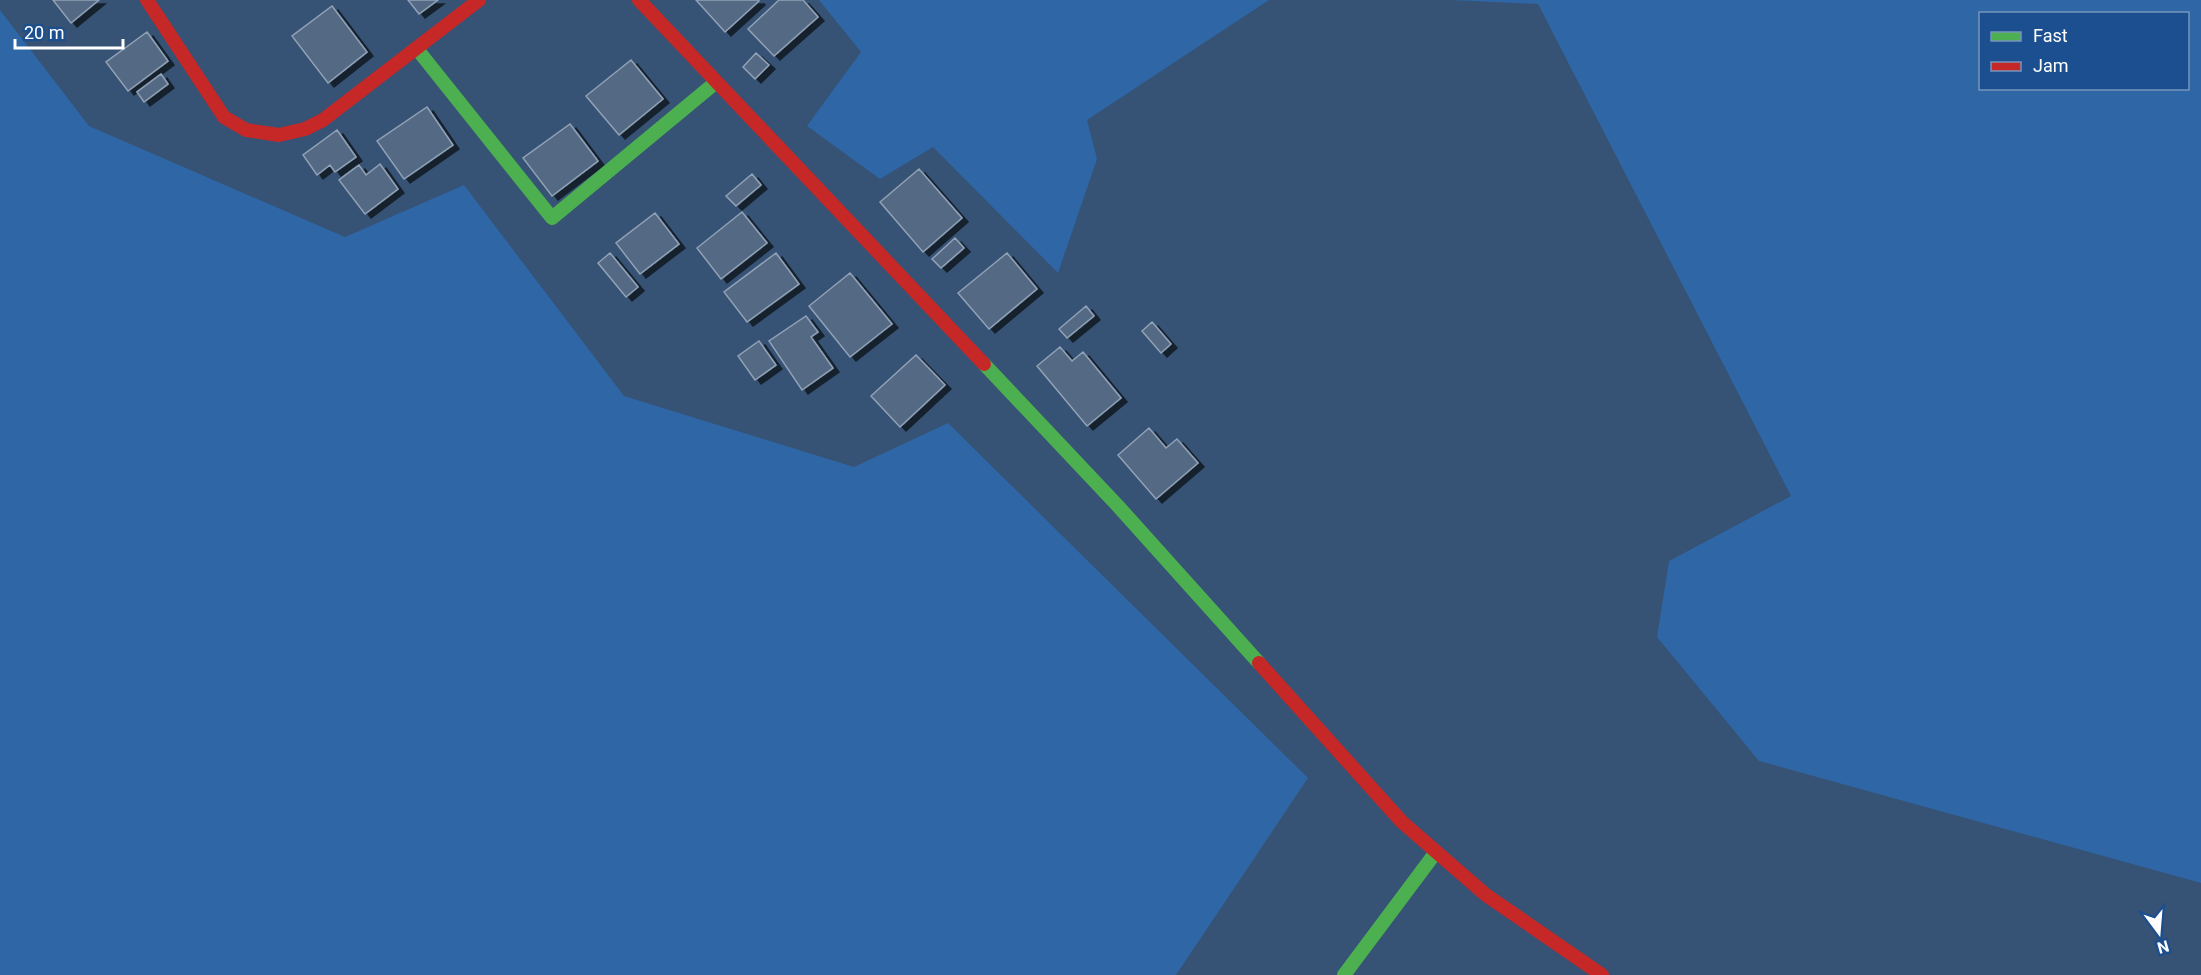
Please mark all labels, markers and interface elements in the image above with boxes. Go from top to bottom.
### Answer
scale bar [15,12,123,50]
legend [1979,12,2189,90]
text: 20 m [24,22,64,43]
text: Fast [2033,25,2068,46]
text: Jam [2033,55,2069,76]
north arrow [2129,903,2189,963]
text: N [2155,936,2171,958]

